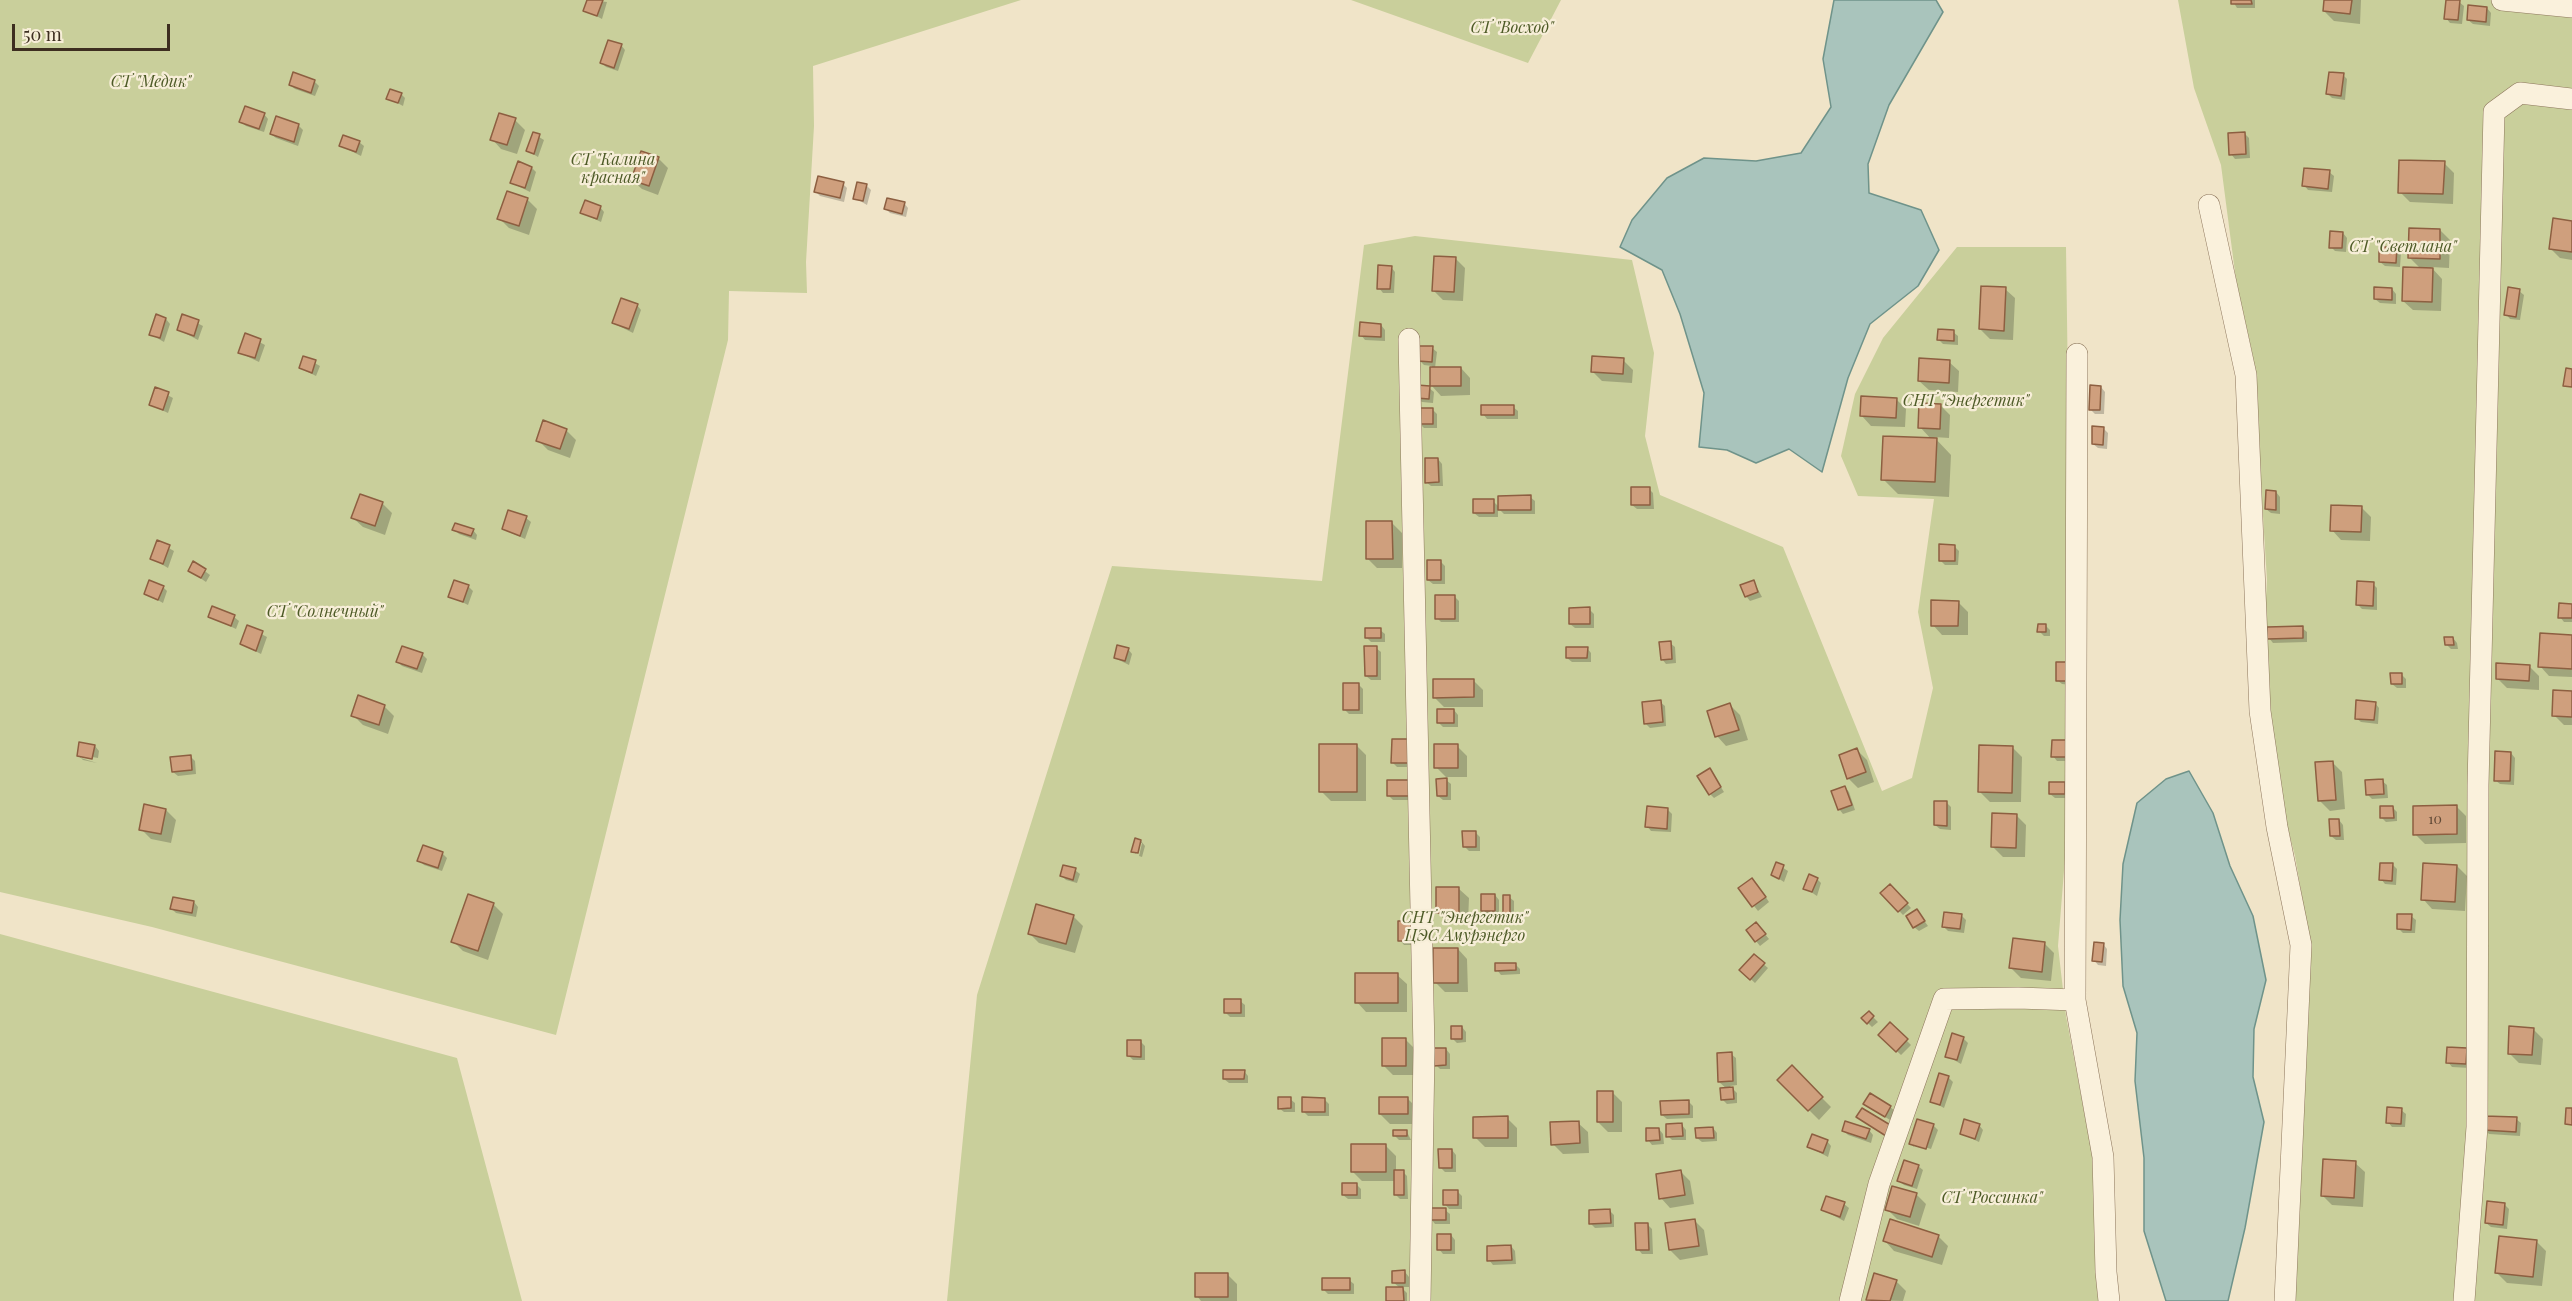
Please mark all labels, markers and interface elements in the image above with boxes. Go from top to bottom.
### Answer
scale bar [15,12,172,50]
park label: СТ "Восход" [1470,18,1554,38]
text: 50 m [23,22,62,46]
park label: СТ "Медик" [111,72,191,92]
park label: СТ "Калина красная" [571,150,655,188]
park label: СТ "Светлана" [2349,237,2457,257]
park label: СНТ "Энергетик" [1903,391,2029,411]
park label: СТ "Солнечный" [267,602,383,622]
house number: 10 [2428,812,2442,828]
park label: СНТ "Энергетик" ЦЭС Амурэнерго [1402,908,1528,946]
park label: СТ "Россинка" [1941,1188,2043,1208]

